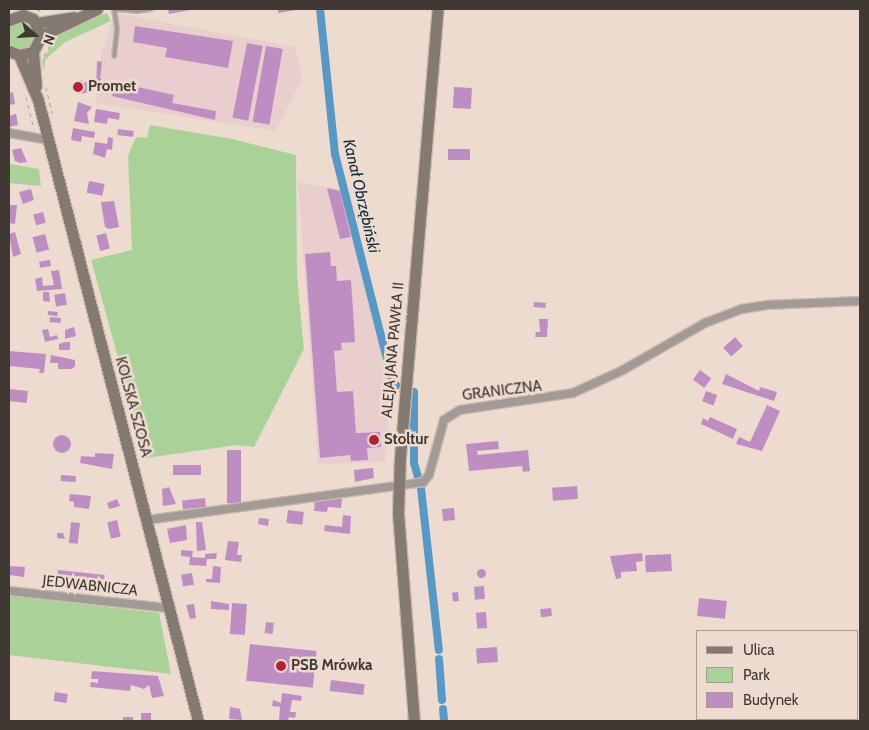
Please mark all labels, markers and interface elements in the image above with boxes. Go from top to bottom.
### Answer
north arrow [10,10,60,60]
text: N [39,32,59,47]
place label: Promet [88,78,136,96]
marker: Promet [72,81,84,93]
water label: Kanał Obrzębiński [339,137,383,255]
street label: ALEJA JANA PAWŁA II [378,281,408,419]
street label: KOLSKA SZOSA [111,355,155,459]
street label: GRANICZNA [461,377,543,405]
place label: Stoltur [384,431,428,449]
marker: Stoltur [368,434,380,446]
street label: JEDWABNICZA [41,572,139,600]
legend [696,630,859,720]
text: Ulica [743,641,774,659]
place label: PSB Mrówka [291,657,373,675]
marker: PSB Mrówka [275,660,287,672]
text: Park [743,666,770,684]
text: Budynek [743,691,798,709]

